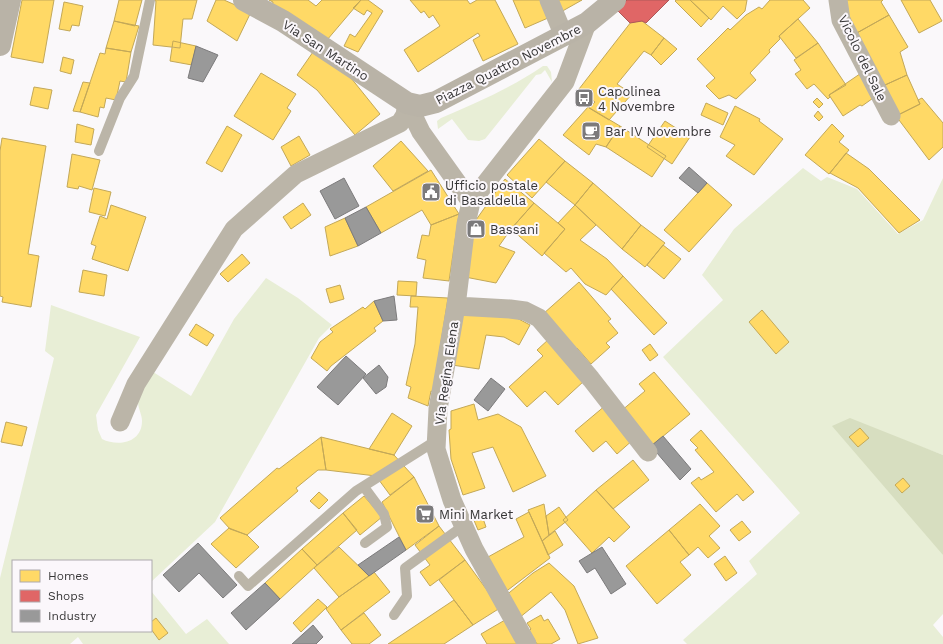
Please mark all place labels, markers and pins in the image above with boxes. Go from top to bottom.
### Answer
place label: Capolinea 4 Novembre [598,84,675,114]
bus stop icon: Capolinea 4 Novembre [573,87,595,109]
cafe icon: Bar IV Novembre [580,120,602,142]
place label: Bar IV Novembre [605,124,711,139]
place label: Ufficio postale di Basaldella [445,178,538,208]
public building icon: Ufficio postale di Basaldella [420,181,442,203]
shop icon: Bassani [465,218,487,240]
place label: Bassani [490,222,538,237]
supermarket icon: Mini Market [414,503,436,525]
place label: Mini Market [439,507,514,522]

